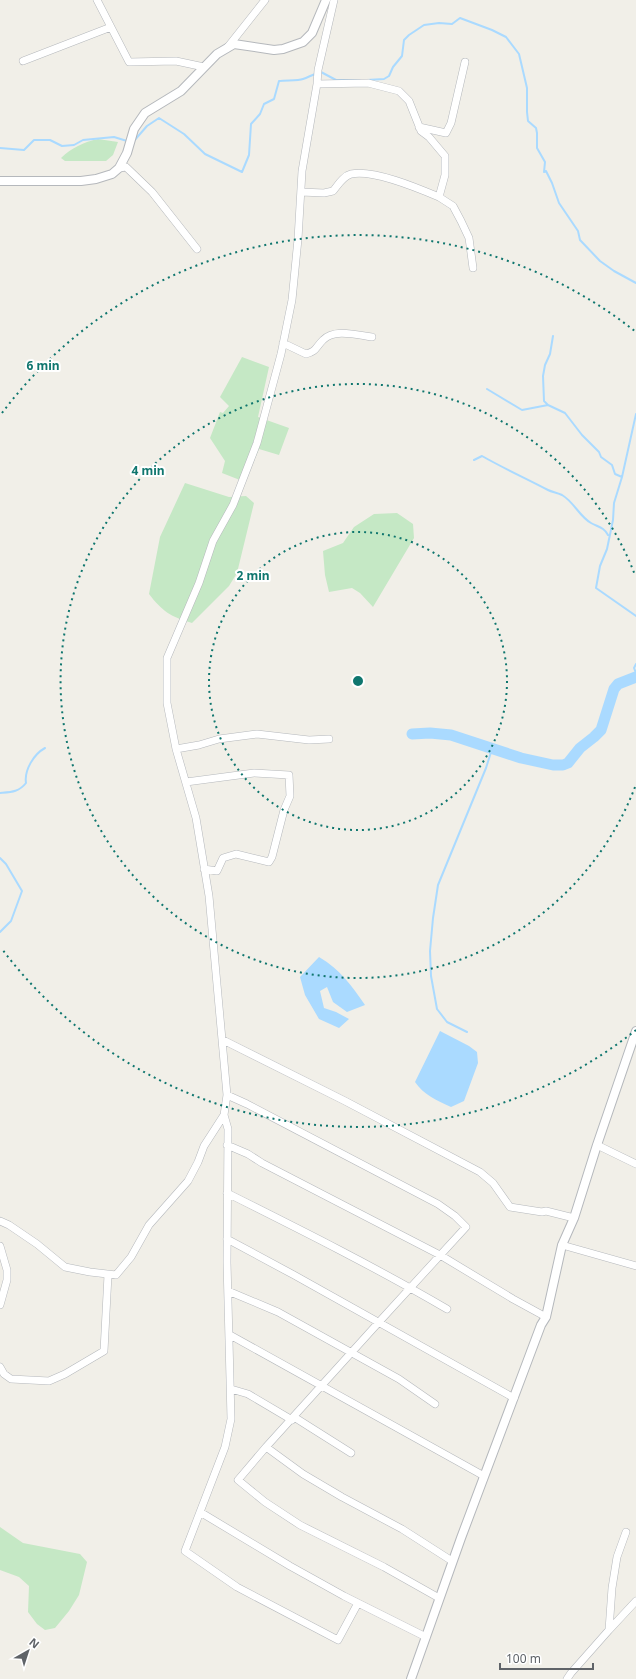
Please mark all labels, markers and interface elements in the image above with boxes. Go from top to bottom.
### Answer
text: 6 min [26,357,60,374]
text: 4 min [131,462,165,479]
text: 2 min [236,567,270,584]
centre of rings [351,674,365,688]
north arrow [8,1631,48,1671]
text: N [26,1634,43,1651]
scale bar [500,1645,593,1671]
text: 100 m [506,1650,541,1667]

